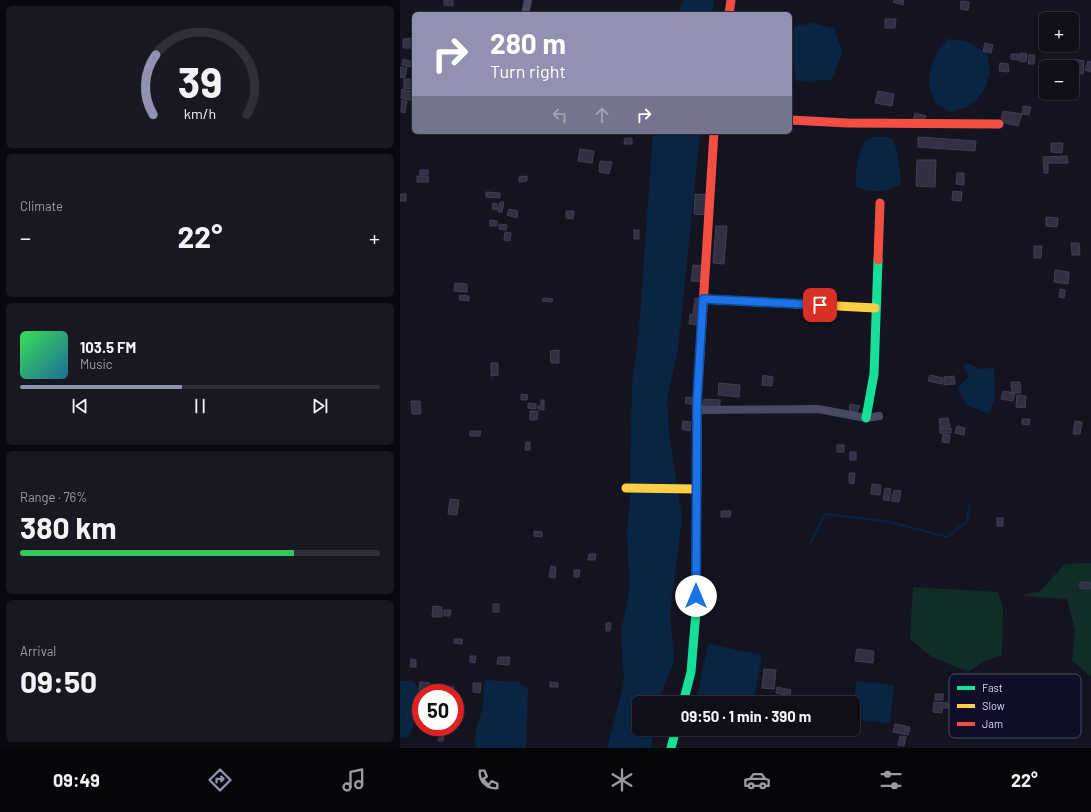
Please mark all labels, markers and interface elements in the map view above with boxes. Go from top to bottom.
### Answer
map controls [1039,12,1079,100]
button: + [1039,12,1079,52]
text: 280 m [490,26,566,60]
icon: right [424,28,476,80]
text: 39 [178,56,222,106]
text: Turn right [490,60,566,82]
button: − [1039,60,1079,100]
icon: left [549,104,571,126]
icon: ahead [591,104,613,126]
icon: right [633,104,655,126]
text: km/h [184,105,216,122]
text: Climate [20,198,63,214]
text: 22° [178,218,222,254]
text: − [20,224,31,250]
text: + [369,224,380,250]
pin [803,288,837,322]
icon: arrive [809,294,831,316]
text: 103.5 FM [80,338,136,356]
text: Music [80,356,113,372]
icon: previous [69,395,91,417]
icon: pause [189,395,211,417]
icon: next [309,395,331,417]
text: Range · 76% [20,489,87,505]
text: 380 km [20,509,117,545]
position arrow [675,575,717,617]
text: Arrival [20,643,56,659]
text: 09:50 [20,663,97,699]
legend [949,674,1081,738]
text: Fast [982,681,1003,694]
speed limit sign: 50 [412,684,464,736]
text: Slow [982,699,1005,712]
text: 09:50 · 1 min · 390 m [681,707,811,725]
text: Jam [982,717,1003,730]
icon: directions [206,766,234,794]
icon: music [340,766,368,794]
icon: phone [474,766,502,794]
icon: climate [608,766,636,794]
icon: car [743,766,771,794]
icon: filters [877,766,905,794]
text: 09:49 [53,769,100,791]
text: 22° [1011,769,1038,791]

